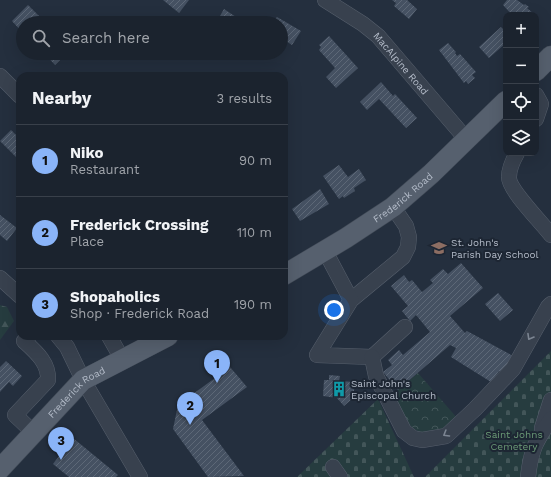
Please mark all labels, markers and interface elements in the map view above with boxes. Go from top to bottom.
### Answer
map controls [503,12,539,156]
button: + [503,12,539,48]
search box [16,16,288,60]
icon: search [30,27,52,49]
text: Search here [62,29,150,47]
street label: MacAlpine Road [372,30,431,97]
button: − [503,48,539,84]
button: locate [503,84,539,120]
text: Nearby [32,88,91,108]
text: 3 results [217,91,272,106]
button: layers [503,120,539,156]
text: Niko [70,144,103,162]
text: 1 [42,153,48,168]
text: 90 m [239,153,272,168]
text: Restaurant [70,162,140,177]
street label: Frederick Road [371,170,434,224]
text: Frederick Crossing [70,216,208,234]
text: 2 [41,225,49,240]
text: 110 m [237,225,272,240]
text: Place [70,234,104,249]
place label: St. John's Parish Day School [451,237,539,260]
school or university icon: St. John's Parish Day School [430,239,448,257]
text: Shopaholics [70,288,160,306]
text: 3 [41,297,49,312]
text: 190 m [234,297,272,312]
your location [324,300,344,320]
text: Shop · Frederick Road [70,306,209,321]
one-way arrow [528,333,535,340]
pin: 1 [204,350,230,383]
street label: Frederick Road [45,364,107,420]
place label: Saint John's Episcopal Church [351,378,436,401]
building icon: Saint John's Episcopal Church [330,380,348,398]
pin: 2 [177,392,203,425]
pin: 3 [48,427,74,460]
one-way arrow [443,429,450,436]
park label: Saint Johns Cemetery [485,429,543,452]

